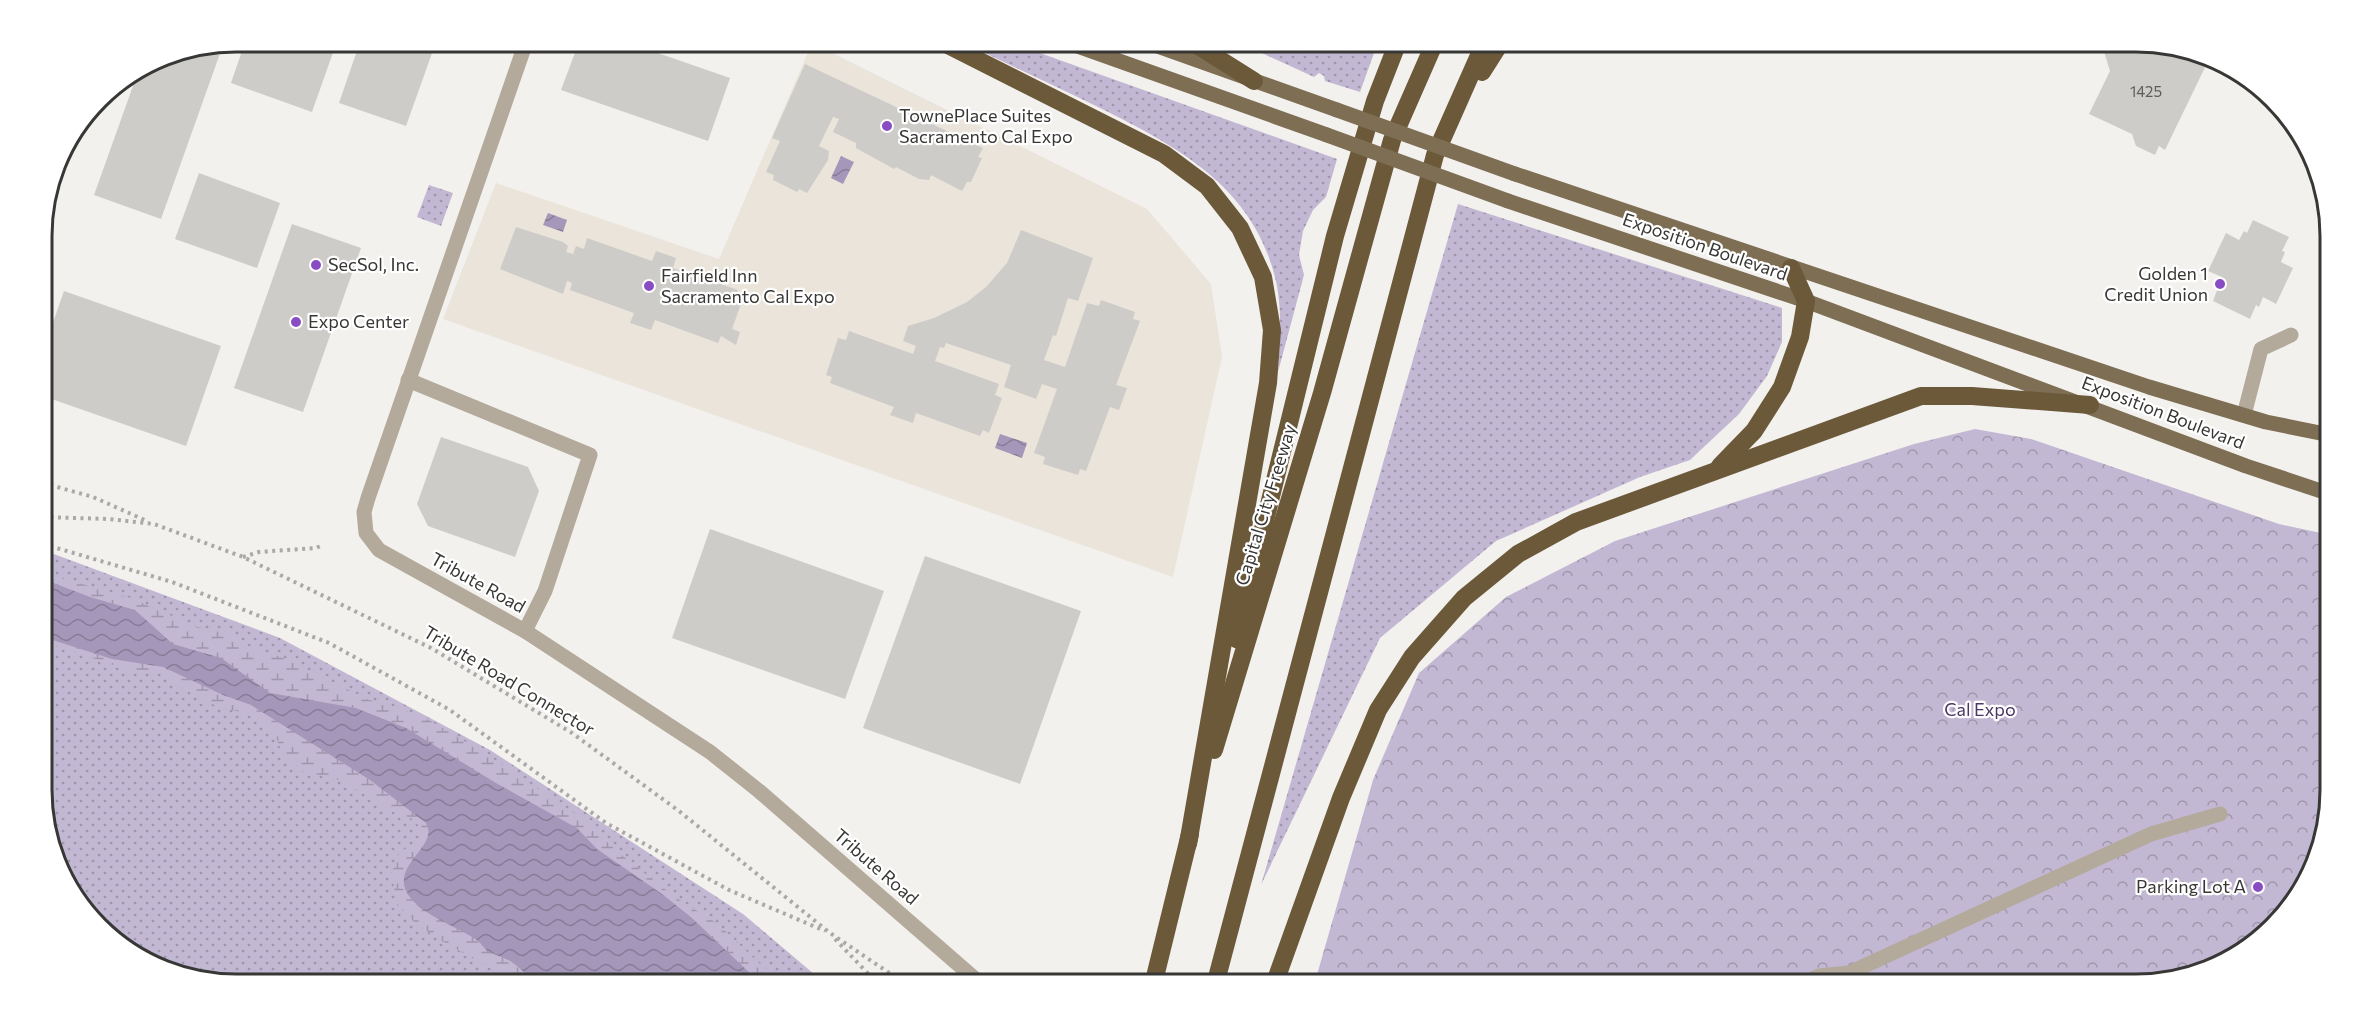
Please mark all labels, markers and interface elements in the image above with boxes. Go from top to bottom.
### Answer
house number: 1425 [2130,82,2162,100]
place label: TownePlace Suites Sacramento Cal Expo [899,104,1073,147]
marker: TownePlace Suites Sacramento Cal Expo [880,119,894,133]
street label: Exposition Boulevard [1620,208,1791,285]
place label: SecSol, Inc. [328,253,419,275]
marker: SecSol, Inc. [309,258,323,272]
place label: Golden 1 Credit Union [2104,262,2208,305]
place label: Fairfield Inn Sacramento Cal Expo [661,264,835,307]
marker: Golden 1 Credit Union [2213,277,2227,291]
marker: Fairfield Inn Sacramento Cal Expo [642,279,656,293]
place label: Expo Center [308,310,409,332]
marker: Expo Center [289,315,303,329]
street label: Exposition Boulevard [2079,371,2248,453]
street label: Capital City Freeway [1230,421,1300,588]
street label: Tribute Road [427,547,530,617]
street label: Tribute Road Connector [420,620,599,740]
park label: Cal Expo [1944,698,2016,720]
street label: Tribute Road [830,824,923,909]
place label: Parking Lot A [2136,875,2246,897]
marker: Parking Lot A [2251,880,2265,894]

